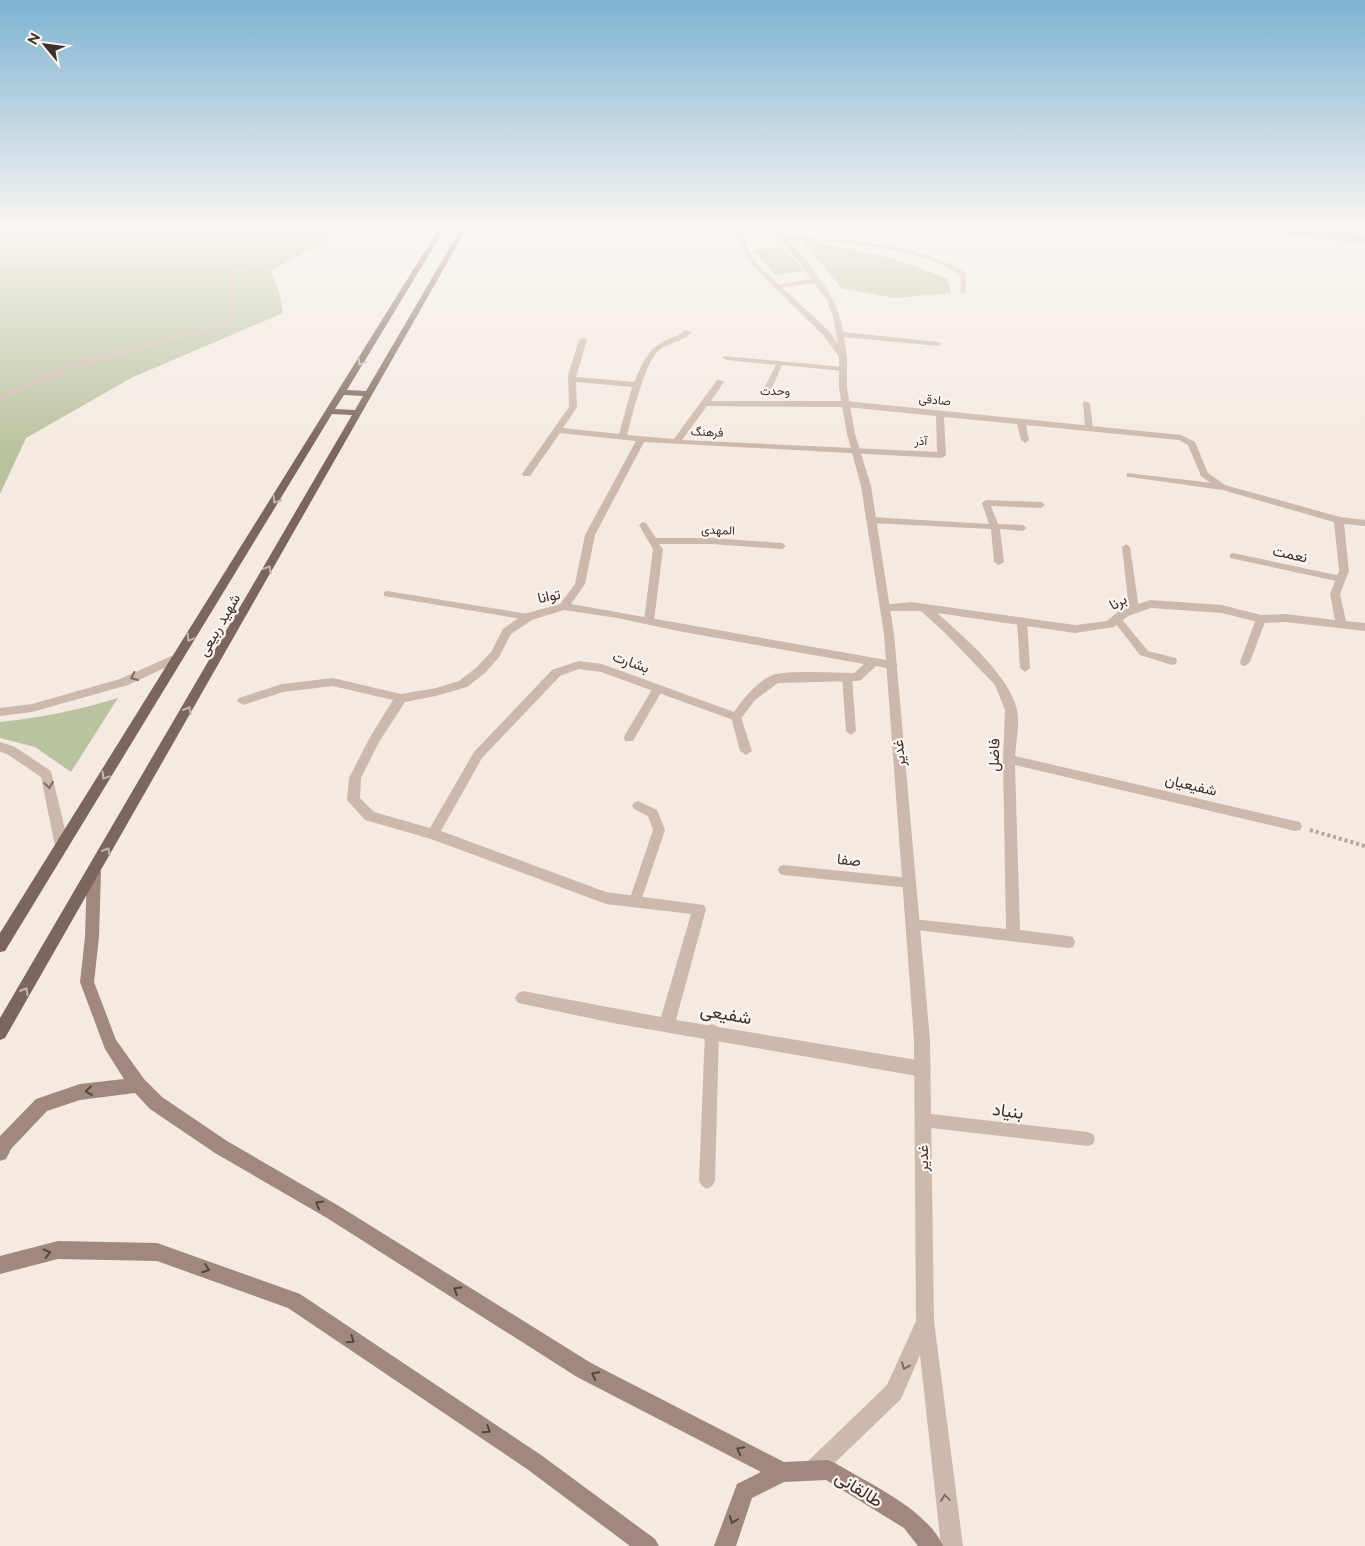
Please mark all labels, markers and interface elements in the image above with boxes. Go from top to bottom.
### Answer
north arrow [20,20,70,70]
text: N [24,30,43,47]
one-way arrow [358,356,368,365]
street label: وحدت [760,384,790,399]
street label: صادقی [918,391,952,410]
street label: فرهنگ [690,424,724,441]
street label: آذر [913,434,929,449]
one-way arrow [272,495,282,504]
street label: المهدی [701,522,735,539]
street label: نعمت [1271,542,1309,566]
one-way arrow [262,565,272,574]
street label: توانا [536,585,562,607]
street label: شهید ربیعی [194,590,245,660]
street label: برنا [1106,590,1130,614]
one-way arrow [186,633,196,642]
street label: بشارت [610,647,652,677]
one-way arrow [130,671,139,682]
one-way arrow [181,707,191,716]
street label: فاضل [985,738,1003,772]
street label: غدیر [889,739,909,768]
street label: شفیعیان [1163,770,1219,800]
one-way arrow [101,771,111,780]
one-way arrow [43,782,54,790]
one-way arrow [100,847,110,856]
street label: صفا [836,850,862,870]
one-way arrow [18,988,28,997]
street label: شفیعی [699,999,753,1029]
one-way arrow [85,1085,93,1096]
street label: بنیاد [991,1098,1025,1123]
street label: غدیر [914,1144,932,1172]
one-way arrow [316,1200,325,1210]
one-way arrow [43,1248,51,1258]
one-way arrow [202,1263,210,1273]
one-way arrow [454,1286,463,1296]
one-way arrow [346,1334,355,1343]
one-way arrow [901,1361,912,1370]
one-way arrow [592,1371,601,1381]
one-way arrow [481,1424,490,1433]
one-way arrow [736,1446,745,1456]
street label: طالقانی [831,1466,887,1512]
one-way arrow [940,1493,951,1501]
one-way arrow [729,1515,739,1523]

